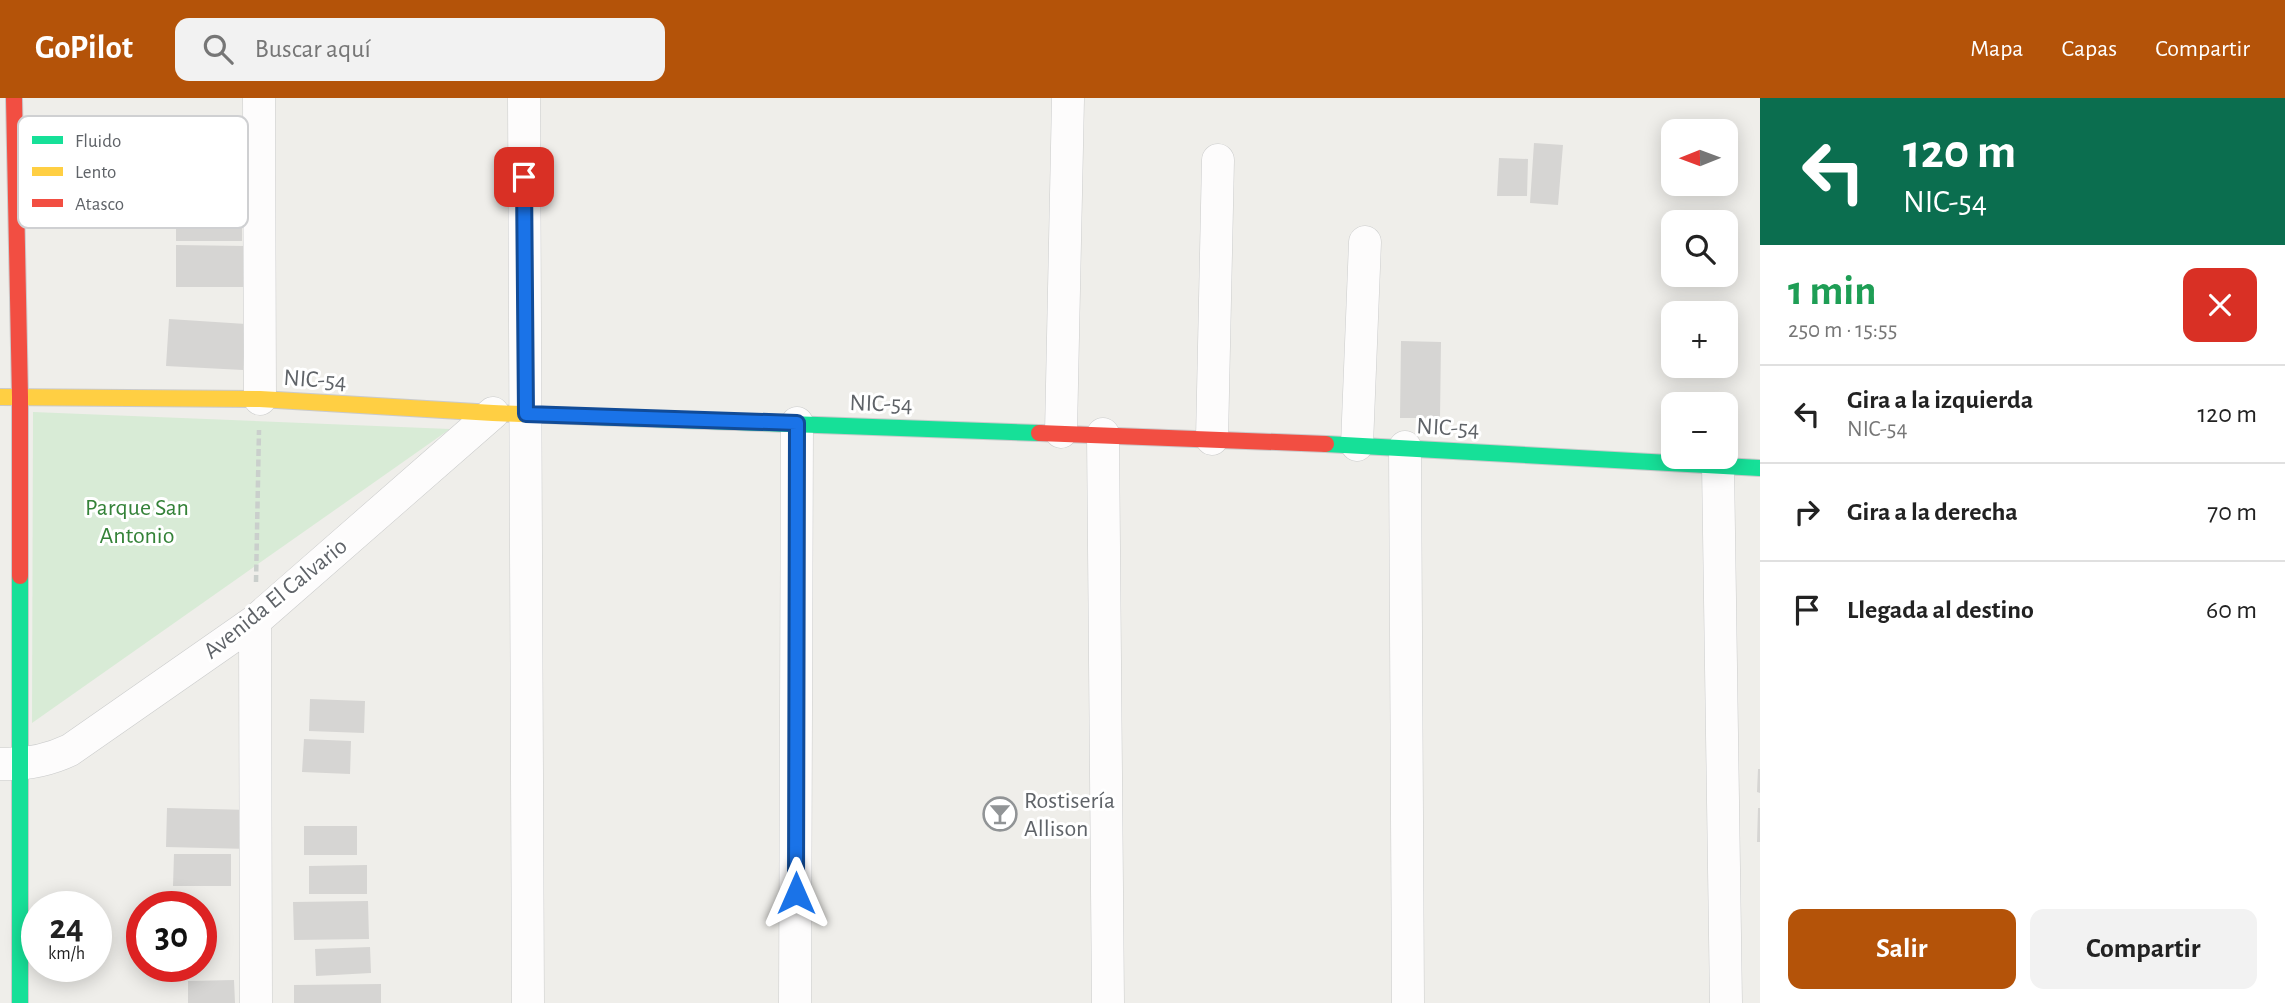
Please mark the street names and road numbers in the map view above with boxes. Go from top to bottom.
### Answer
street label: NIC-54 [283,366,347,394]
street label: NIC-54 [849,391,913,417]
street label: NIC-54 [1416,414,1480,442]
street label: Avenida El Calvario [199,534,352,664]

